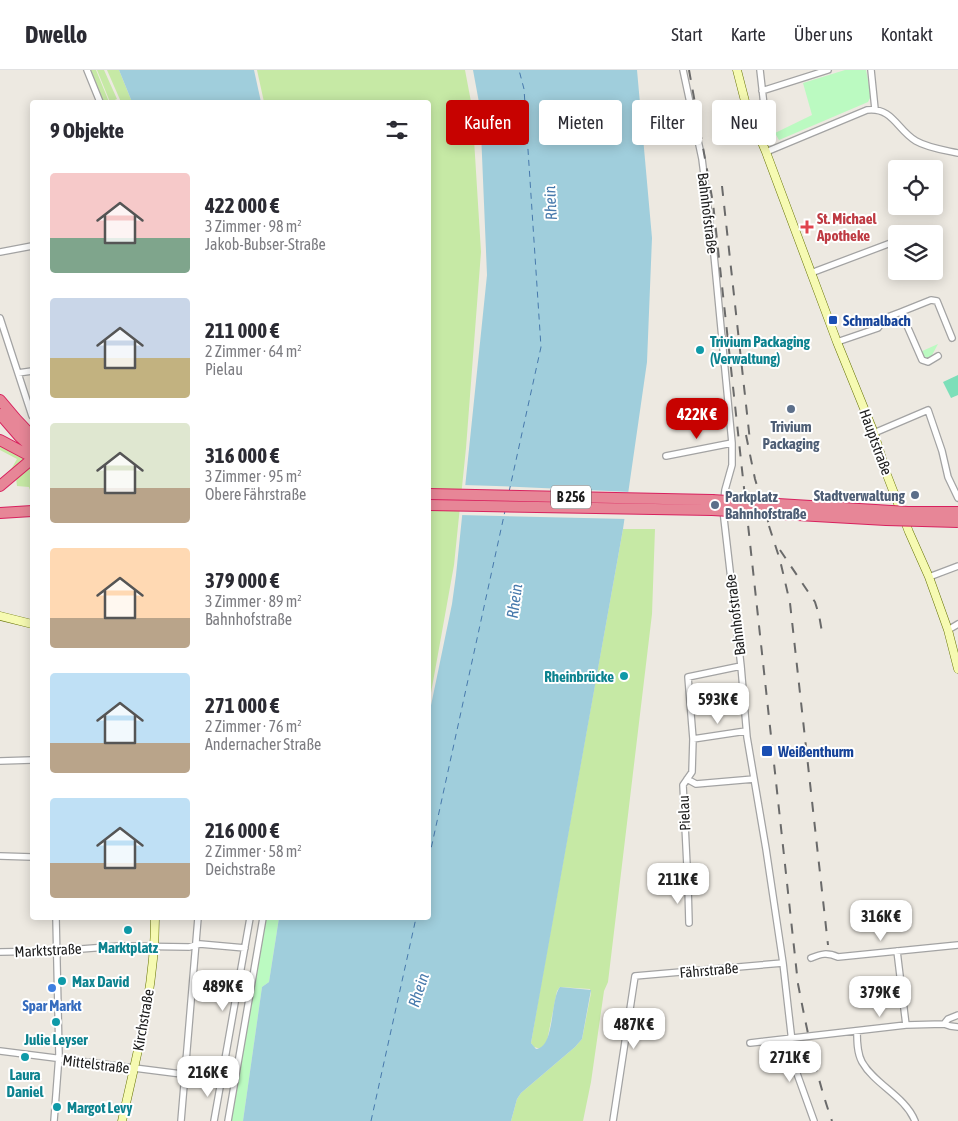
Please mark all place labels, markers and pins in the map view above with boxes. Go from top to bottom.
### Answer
place label: St. Michael Apotheke [816,210,877,244]
marker: St. Michael Apotheke [801,221,813,233]
place label: Schmalbach [843,312,911,329]
marker: Schmalbach [827,314,839,326]
place label: Trivium Packaging (Verwaltung) [710,333,811,367]
marker: Trivium Packaging (Verwaltung) [694,344,706,356]
pin: 422K € [656,398,738,440]
marker: Trivium Packaging [785,403,797,415]
place label: Trivium Packaging [763,418,820,452]
place label: Stadtverwaltung [814,487,906,504]
place label: Parkplatz Bahnhofstraße [725,488,807,522]
marker: Stadtverwaltung [909,489,921,501]
marker: Parkplatz Bahnhofstraße [709,499,721,511]
place label: Rheinbrücke [544,668,614,685]
marker: Rheinbrücke [618,670,630,682]
pin: 593K € [677,682,759,725]
place label: Weißenthurm [777,743,854,760]
marker: Weißenthurm [760,744,774,758]
pin: 211K € [637,862,719,905]
pin: 316K € [840,900,922,942]
marker: Marktplatz [122,924,134,936]
place label: Marktplatz [98,939,159,956]
pin: 489K € [182,970,264,1012]
place label: Max David [72,973,129,990]
marker: Max David [56,975,68,987]
pin: 379K € [839,976,921,1018]
marker: Spar Markt [46,982,58,994]
place label: Spar Markt [22,997,82,1014]
pin: 487K € [593,1008,675,1050]
marker: Julie Leyser [50,1016,62,1028]
place label: Julie Leyser [23,1031,88,1048]
pin: 271K € [749,1040,831,1083]
marker: Laura Daniel [19,1051,31,1063]
pin: 216K € [167,1056,249,1098]
place label: Laura Daniel [7,1066,44,1100]
place label: Margot Levy [67,1099,133,1116]
marker: Margot Levy [51,1101,63,1113]

